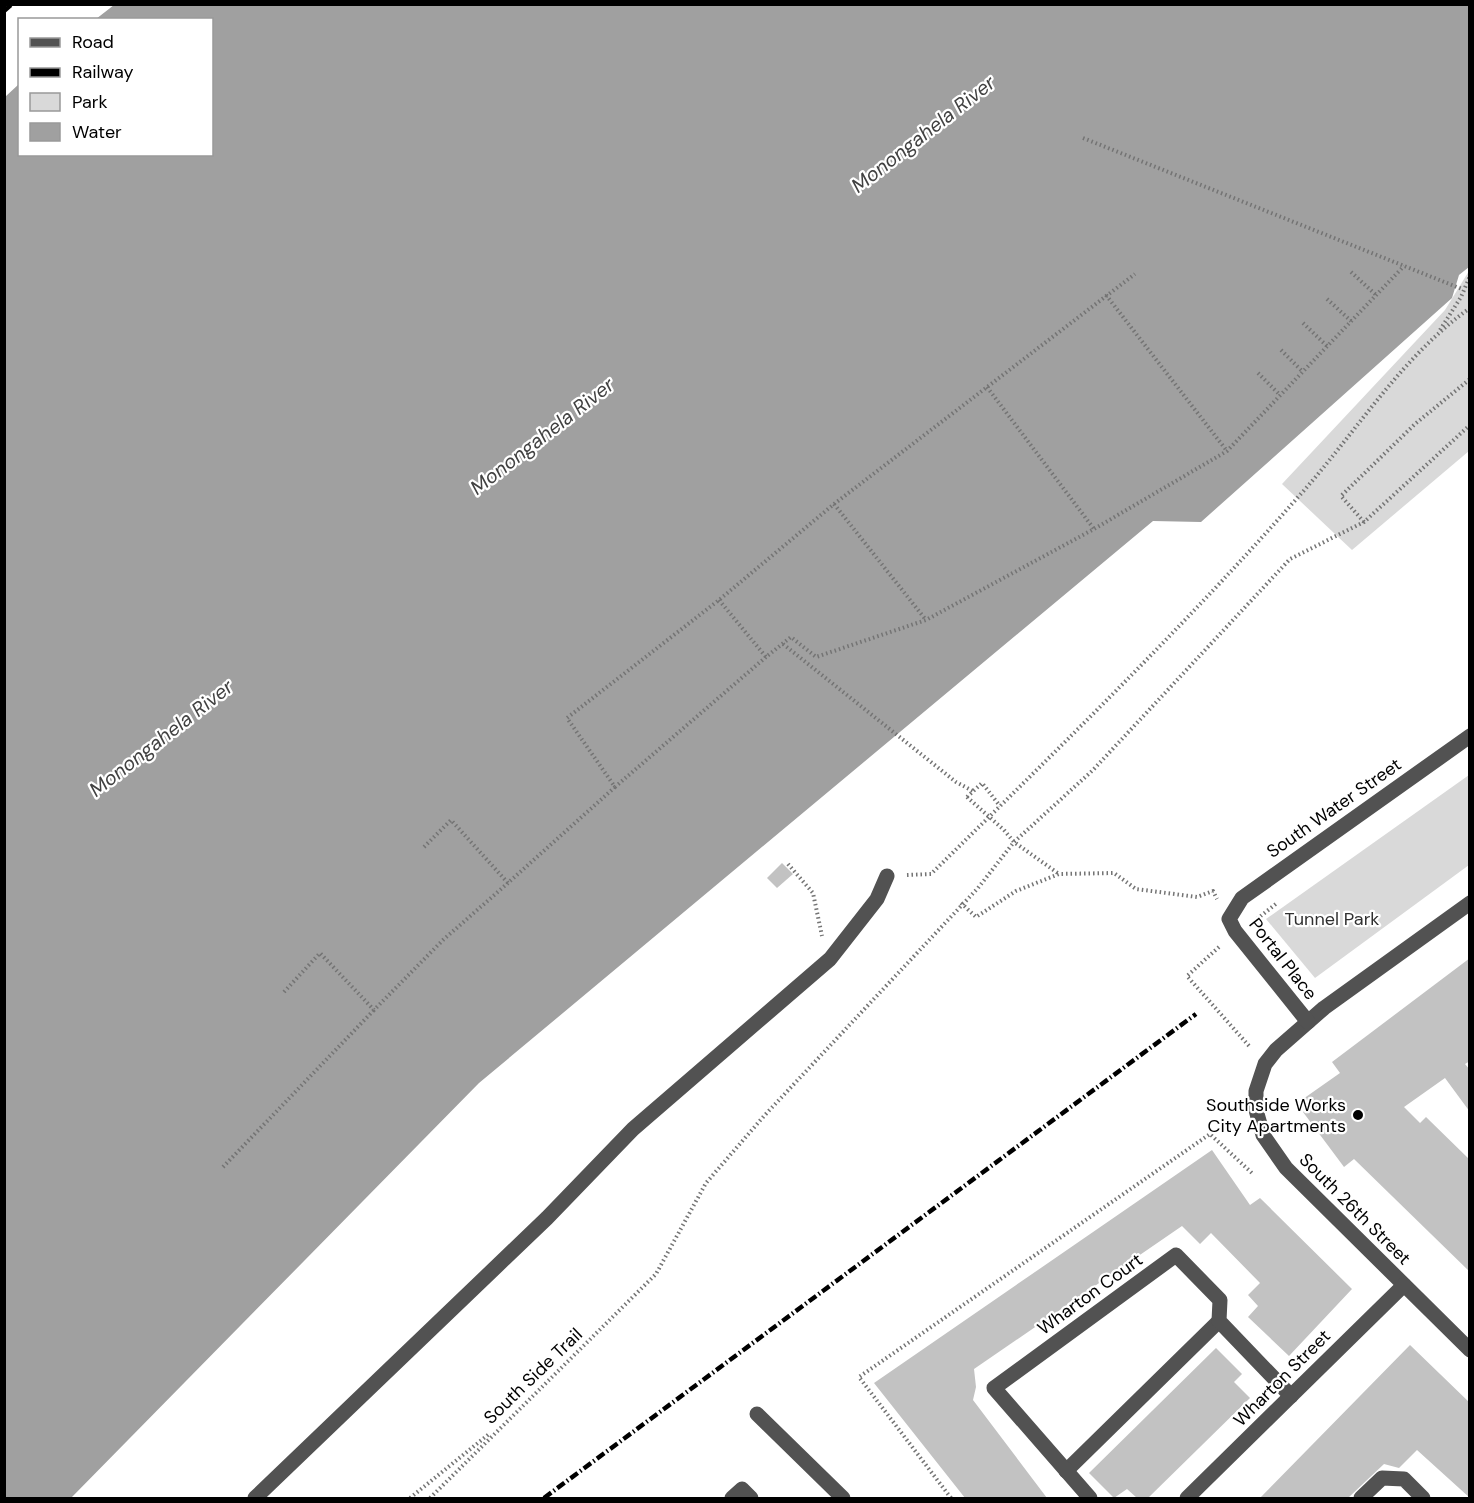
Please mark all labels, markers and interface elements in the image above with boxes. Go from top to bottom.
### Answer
legend [18,18,213,156]
text: Road [72,30,114,54]
text: Railway [72,60,134,84]
water label: Monongahela River [846,69,1001,198]
text: Park [72,90,108,114]
text: Water [72,120,122,144]
water label: Monongahela River [465,371,620,500]
water label: Monongahela River [84,673,239,802]
street label: South Water Street [1262,753,1406,863]
park label: Tunnel Park [1285,907,1379,931]
street label: Portal Place [1243,913,1323,1005]
place label: Southside Works City Apartments [1206,1093,1346,1138]
marker: Southside Works City Apartments [1351,1108,1365,1122]
street label: South 26th Street [1294,1148,1416,1270]
street label: Wharton Court [1033,1248,1147,1340]
street label: South Side Trail [478,1323,588,1429]
street label: Wharton Street [1228,1324,1336,1432]

